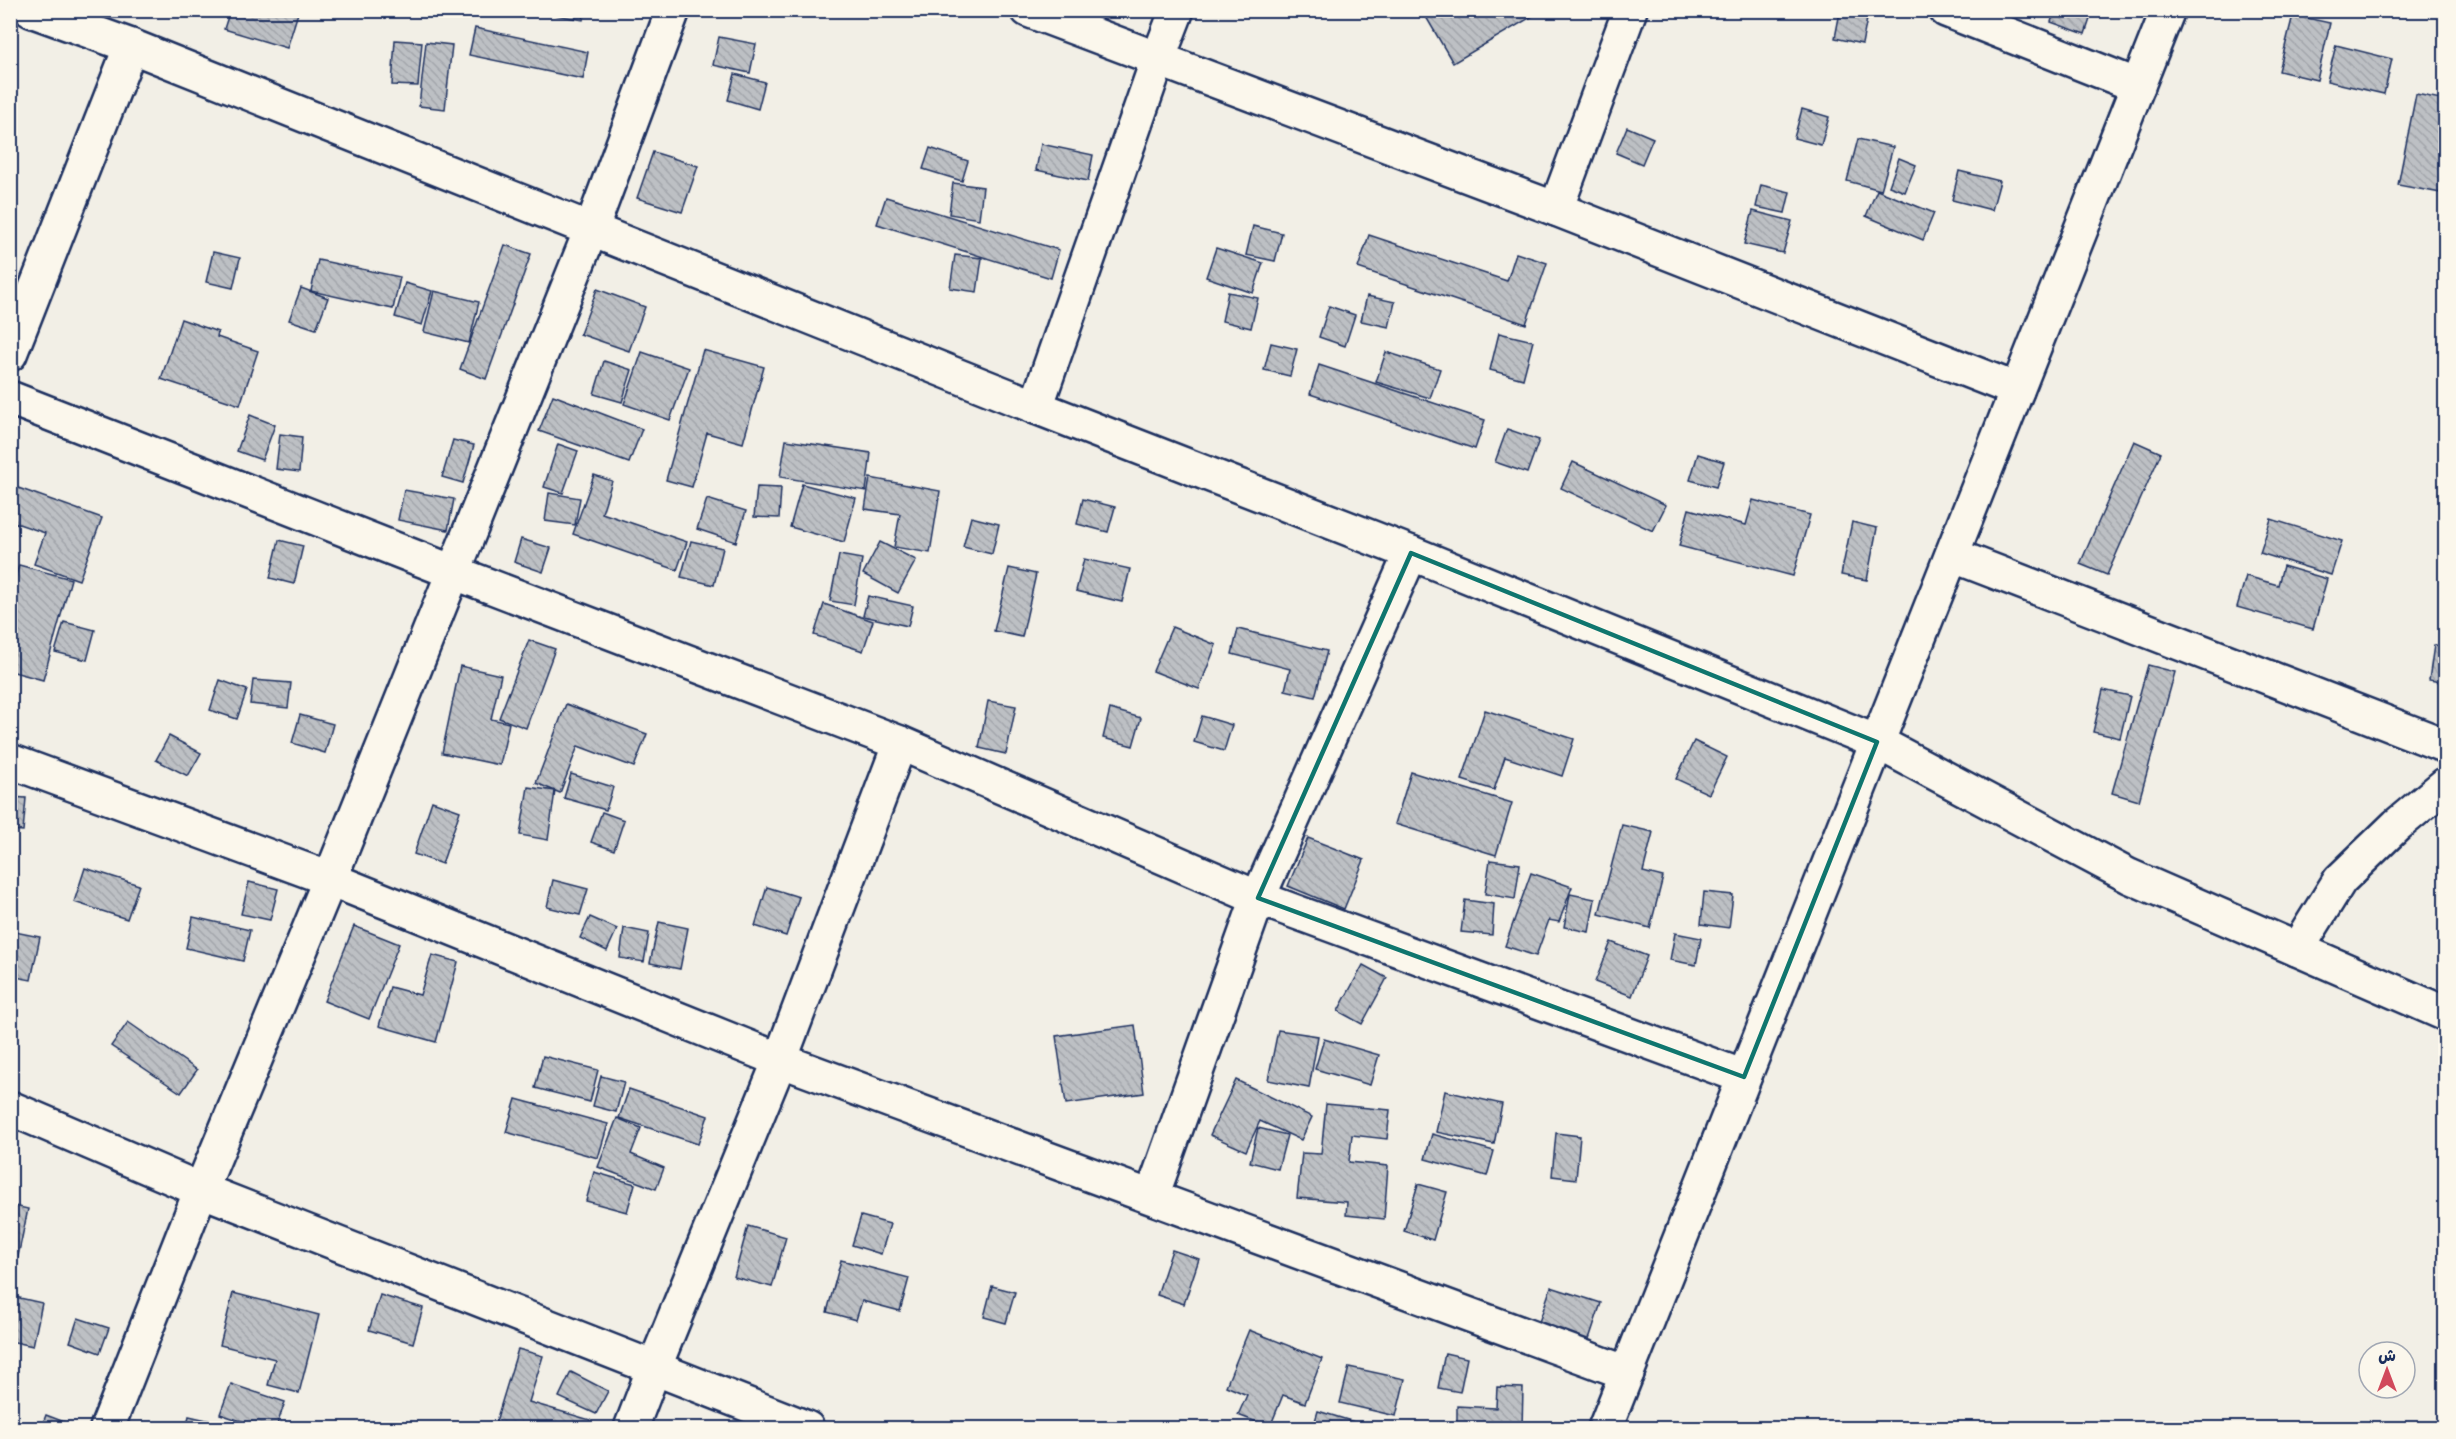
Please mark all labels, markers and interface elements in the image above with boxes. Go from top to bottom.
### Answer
north arrow [2357,1340,2417,1400]
text: ش [2378,1341,2396,1370]

